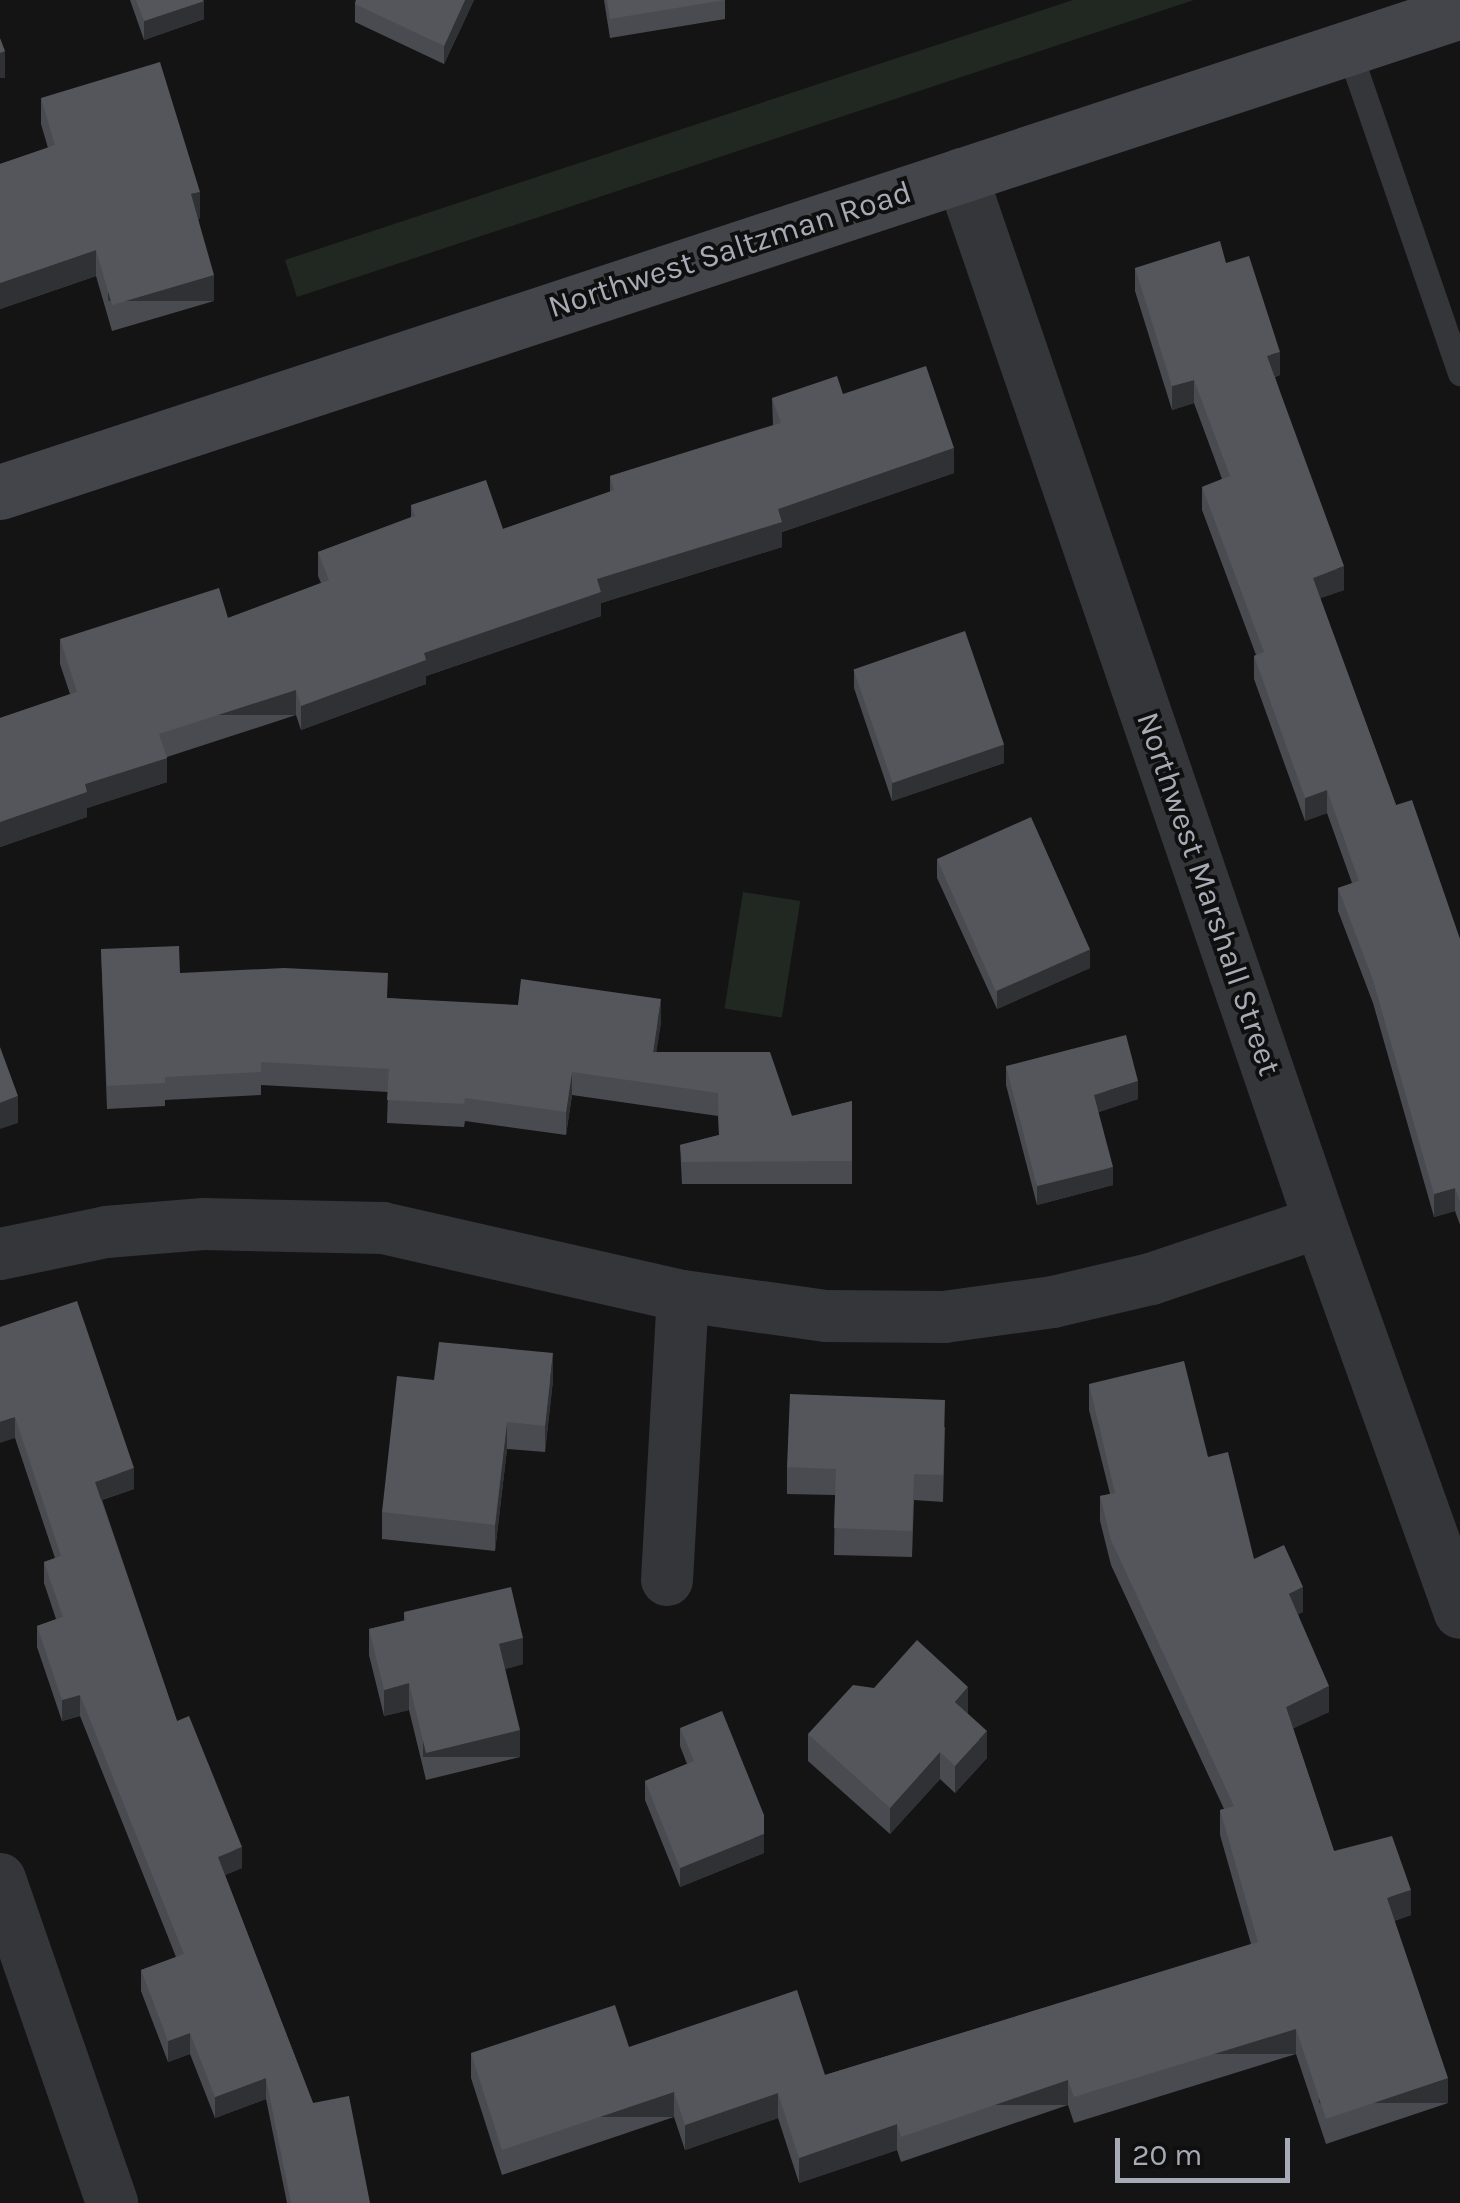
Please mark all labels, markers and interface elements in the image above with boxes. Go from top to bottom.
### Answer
street label: Northwest Saltzman Road [544,173,916,327]
street label: Northwest Marshall Street [1128,707,1288,1081]
scale bar [1120,2118,1295,2180]
text: 20 m [1132,2137,1202,2173]

